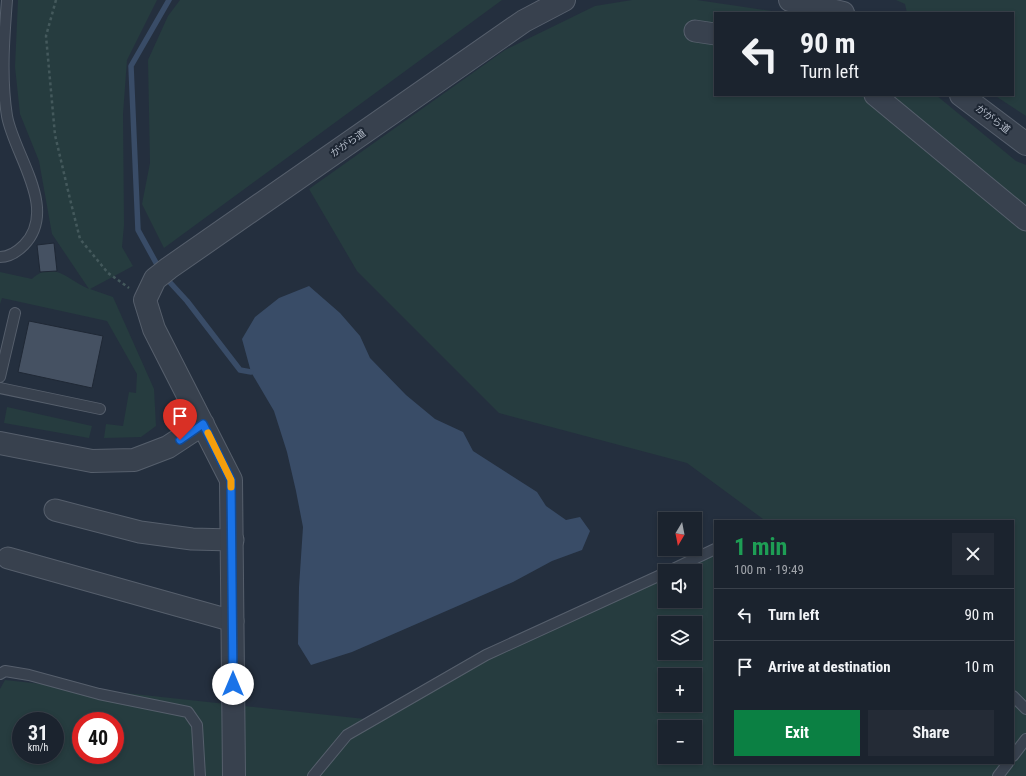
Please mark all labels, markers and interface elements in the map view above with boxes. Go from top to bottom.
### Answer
text: 90 m [800,27,856,60]
icon: left [734,28,786,80]
text: Turn left [800,61,859,82]
street label: ががら道 [974,103,1012,135]
street label: ががら道 [328,127,368,159]
pin [163,399,197,440]
icon: arrive [169,405,191,427]
north arrow [658,512,702,556]
map controls [658,512,702,764]
text: 1 min [734,533,787,561]
button: close [952,533,994,575]
text: 100 m · 19:49 [734,562,804,577]
button: sound [658,564,702,608]
icon: left [734,604,756,626]
text: Turn left [768,606,819,624]
text: 90 m [964,606,994,624]
button: layers [658,616,702,660]
icon: arrive [734,656,756,678]
text: Arrive at destination [768,658,891,676]
text: 10 m [964,658,994,676]
position arrow [212,663,254,705]
button: + [658,668,702,712]
button: Exit [734,710,860,756]
button: Share [868,710,994,756]
speed limit sign: 40 [72,712,124,764]
button: − [658,720,702,764]
text: 31 [28,721,48,745]
text: km/h [28,742,48,753]

